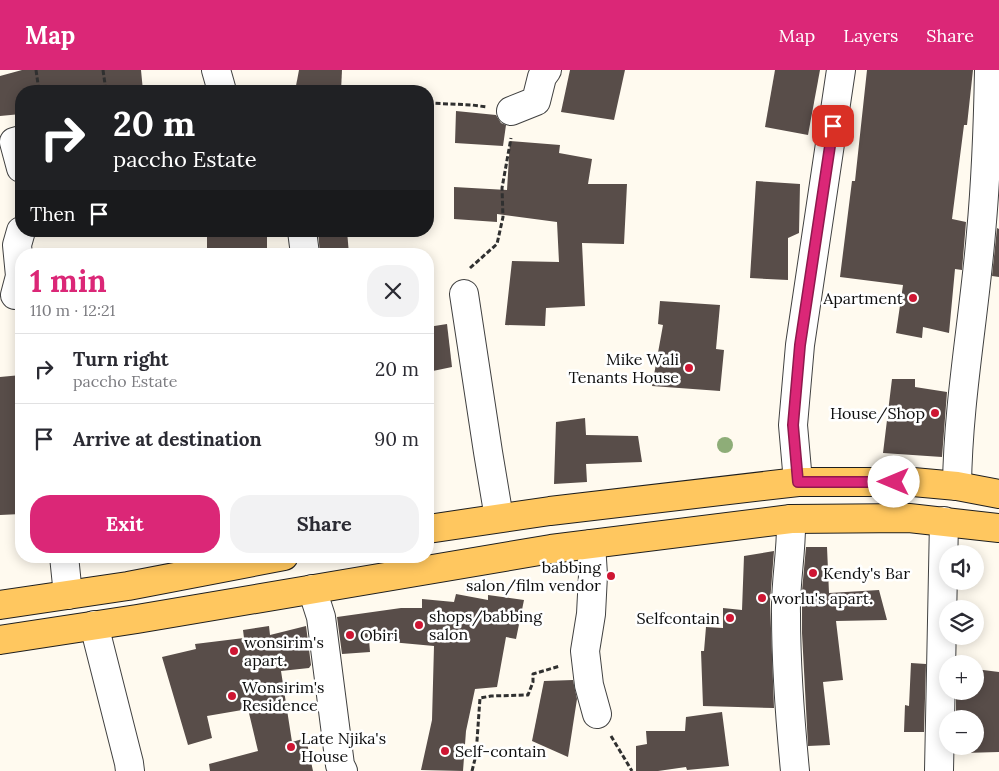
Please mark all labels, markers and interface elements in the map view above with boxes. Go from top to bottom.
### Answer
text: Map [25,20,75,51]
text: Map [779,24,815,47]
text: Layers [843,24,898,47]
text: Share [926,24,974,47]
text: 20 m [113,101,195,146]
icon: right [30,105,95,170]
pin [812,105,854,147]
icon: arrive [819,112,847,140]
text: paccho Estate [113,145,257,173]
icon: arrive [85,200,113,228]
text: Then [30,202,75,226]
text: 1 min [30,262,107,300]
button: close [367,265,419,317]
place label: Apartment [822,288,904,308]
marker: Apartment [907,292,919,304]
text: 110 m · 12:21 [30,300,115,320]
text: Turn right [73,347,169,371]
place label: Mike Wali Tenants House [568,349,679,387]
icon: right [30,355,58,383]
text: 20 m [375,357,419,381]
marker: Mike Wali Tenants House [683,362,695,374]
text: paccho Estate [73,371,177,391]
place label: House/Shop [830,403,925,424]
marker: House/Shop [929,407,941,419]
icon: arrive [30,425,58,453]
text: Arrive at destination [73,427,262,451]
text: 90 m [374,427,419,451]
position arrow [867,455,919,507]
button: Exit [30,495,220,553]
button: Share [230,495,419,553]
map controls [939,545,984,755]
button: sound [939,545,984,590]
place label: babbing salon/film vendor [466,557,602,596]
place label: Kendy's Bar [823,563,910,583]
marker: Kendy's Bar [807,567,819,579]
marker: babbing salon/film vendor [605,570,617,582]
place label: worlu's apart. [772,588,873,608]
marker: worlu's apart. [756,592,768,604]
button: layers [939,600,984,645]
place label: shops/babbing salon [429,606,543,644]
place label: Selfcontain [637,608,720,628]
marker: Selfcontain [724,612,736,624]
marker: shops/babbing salon [413,619,425,631]
place label: Obiri [360,625,398,645]
marker: Obiri [344,629,356,641]
place label: wonsirim's apart. [244,632,324,670]
marker: wonsirim's apart. [228,645,240,657]
button: + [939,655,984,700]
place label: Wonsirim's Residence [242,677,325,715]
marker: Wonsirim's Residence [226,690,238,702]
button: − [939,710,984,755]
place label: Late Njika's House [301,728,386,766]
marker: Late Njika's House [285,741,297,753]
place label: Self-contain [455,741,546,761]
marker: Self-contain [439,745,451,757]

